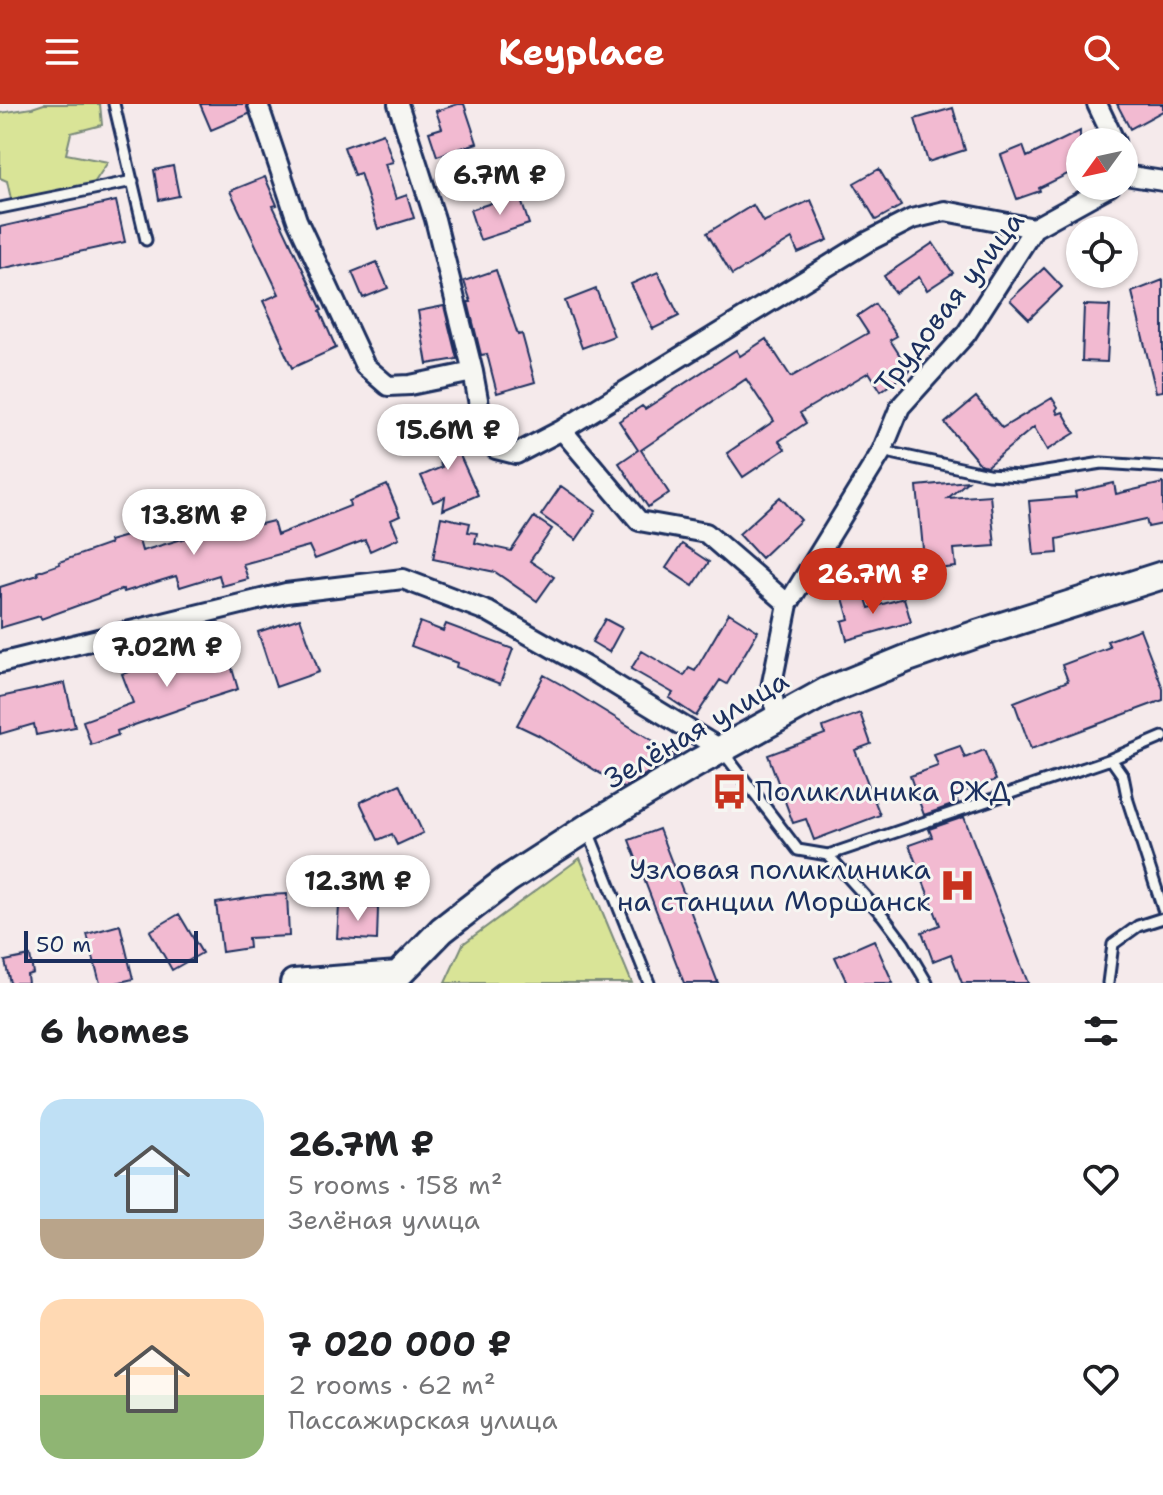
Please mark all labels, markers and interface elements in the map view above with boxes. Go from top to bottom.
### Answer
text: Keyplace [498,28,665,77]
icon: menu [40,30,84,74]
icon: search [1079,30,1123,74]
north arrow [1066,128,1138,200]
map controls [1066,128,1138,288]
pin: 6.7M ₽ [435,149,565,217]
text: 6.7M ₽ [453,157,547,192]
street label: Трудовая улица [866,203,1032,401]
button: locate [1066,216,1138,288]
pin: 15.6M ₽ [374,404,522,472]
text: 15.6M ₽ [395,412,501,447]
pin: 13.8M ₽ [120,489,268,557]
text: 13.8M ₽ [140,497,248,532]
pin: 26.7M ₽ [799,548,947,616]
text: 26.7M ₽ [817,556,929,591]
pin: 7.02M ₽ [93,621,241,689]
text: 7.02M ₽ [111,629,223,664]
street label: Зелёная улица [597,661,795,797]
bus stop icon: Поликлиника РЖД [710,772,748,810]
place label: Поликлиника РЖД [755,772,1011,810]
place label: Узловая поликлиника на станции Моршанск [617,850,931,920]
pin: 12.3M ₽ [284,855,432,923]
text: 12.3M ₽ [304,863,412,898]
hospital icon: Узловая поликлиника на станции Моршанск [938,866,976,904]
scale bar [24,927,198,963]
text: 50 m [36,930,91,959]
text: 6 homes [40,1008,189,1054]
icon: filters [1079,1009,1123,1053]
text: 26.7M ₽ [288,1121,434,1167]
icon: home [104,1131,200,1227]
icon: heart [1079,1157,1123,1201]
text: 5 rooms · 158 m² [288,1167,503,1202]
text: Зелёная улица [288,1202,480,1237]
text: 7 020 000 ₽ [288,1321,511,1367]
icon: home [104,1331,200,1427]
icon: heart [1079,1357,1123,1401]
text: 2 rooms · 62 m² [288,1367,496,1402]
text: Пассажирская улица [288,1402,558,1437]

